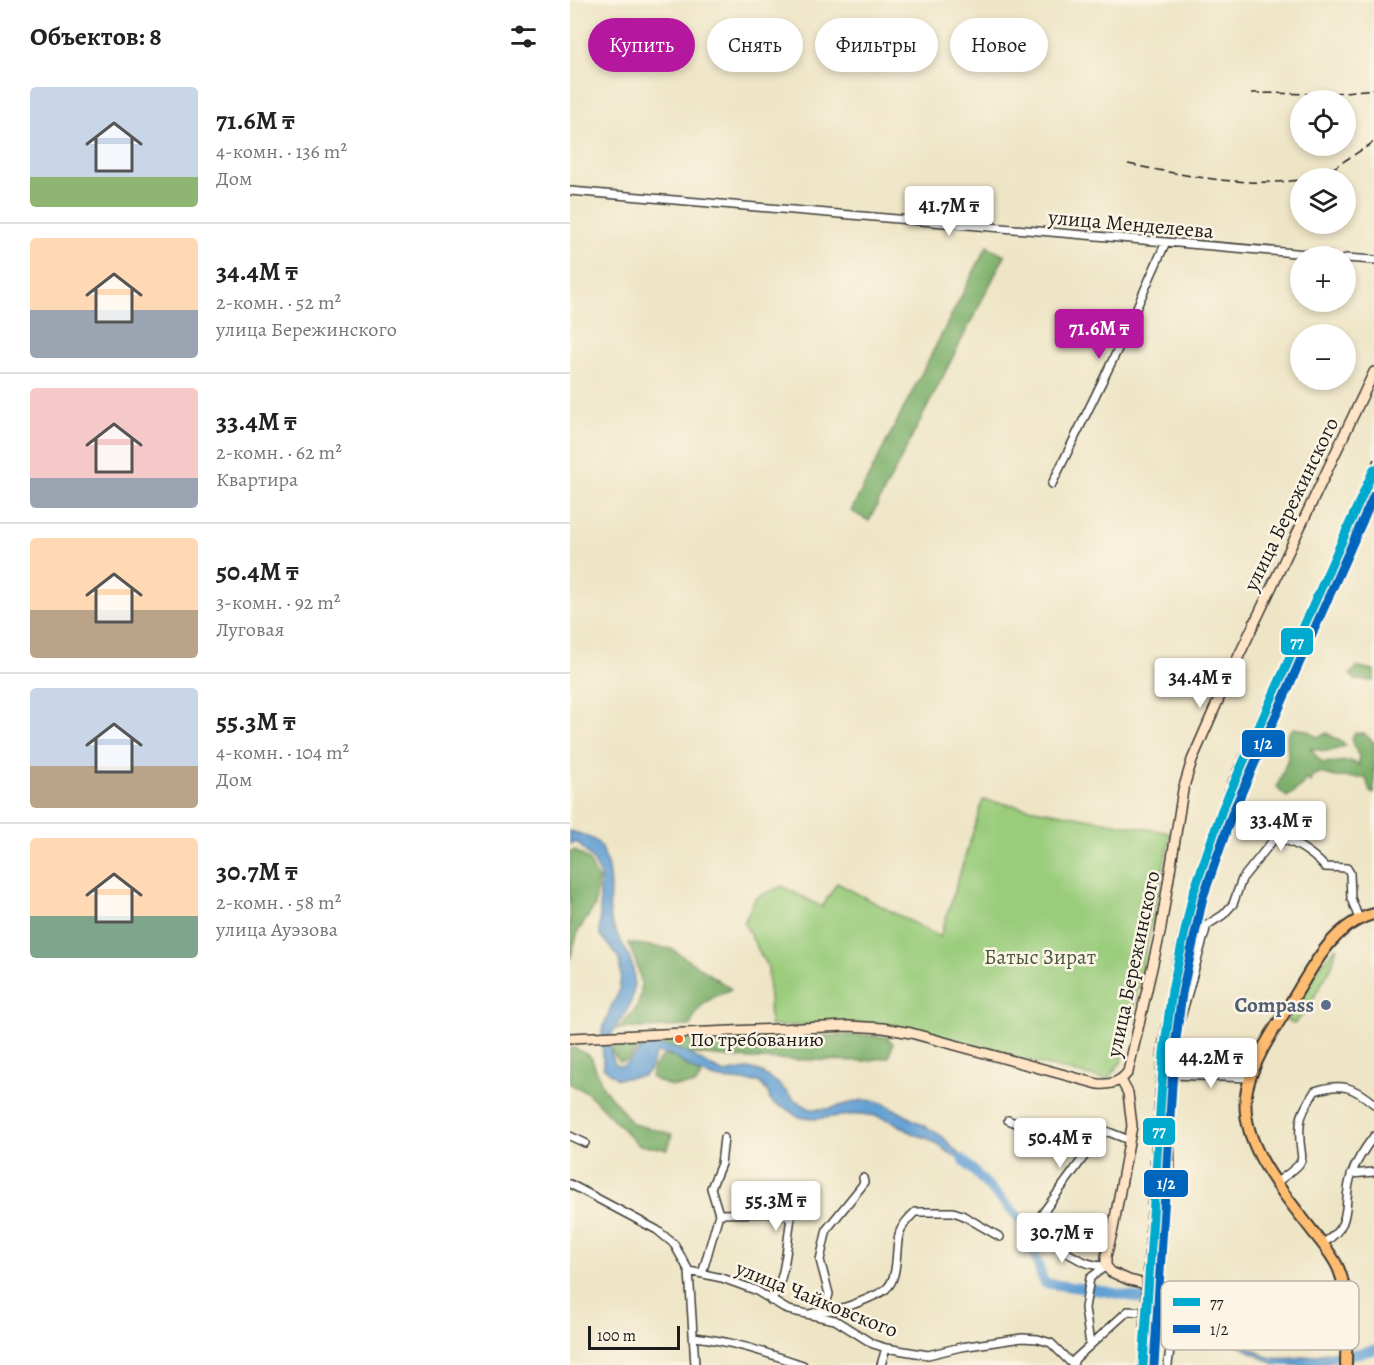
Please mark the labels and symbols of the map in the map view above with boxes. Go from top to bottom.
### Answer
pin: 41.7M ₸ [894,186,1004,237]
street label: улица Менделеева [1046,203,1215,245]
pin: 71.6M ₸ [1044,309,1154,360]
street label: улица Бережинского [1236,412,1345,596]
line badge: 77 [1280,627,1314,656]
text: 77 [1290,632,1304,654]
pin: 34.4M ₸ [1145,658,1255,709]
line badge: 1/2 [1241,729,1286,758]
text: 1/2 [1254,733,1273,755]
pin: 33.4M ₸ [1226,801,1336,852]
street label: улица Бережинского [1099,868,1166,1061]
park label: Батыс Зират [984,943,1096,971]
place label: Compass [1234,991,1314,1019]
marker: Compass [1319,998,1333,1012]
place label: По требованию [690,1026,824,1053]
marker: По требованию [673,1033,685,1045]
pin: 44.2M ₸ [1156,1038,1266,1089]
line badge: 77 [1142,1117,1176,1146]
pin: 50.4M ₸ [1005,1118,1115,1169]
text: 77 [1152,1121,1166,1143]
line badge: 1/2 [1143,1169,1189,1198]
text: 1/2 [1157,1173,1176,1195]
pin: 55.3M ₸ [721,1181,831,1232]
pin: 30.7M ₸ [1007,1213,1117,1264]
street label: улица Чайковского [731,1253,902,1344]
legend [1161,1281,1359,1350]
text: 77 [1210,1292,1224,1314]
text: 1/2 [1210,1319,1229,1341]
scale bar [588,1323,680,1350]

